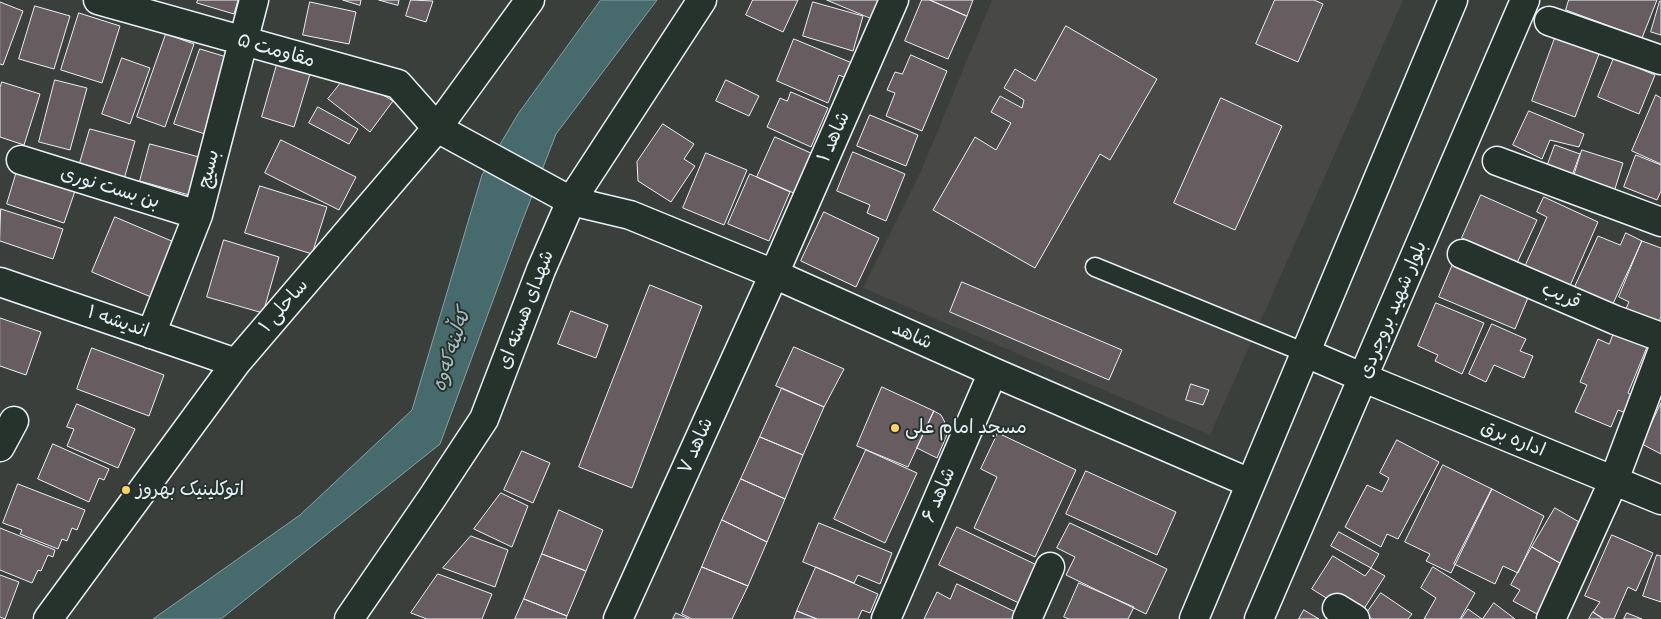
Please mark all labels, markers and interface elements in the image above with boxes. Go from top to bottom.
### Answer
street label: مقاومت ۵ [234,29,318,73]
street label: شاهد ۱ [813,108,855,166]
street label: بسیج [193,147,225,191]
street label: بن بست نوری [58,162,162,214]
street label: بلوار شهید بروجردی [1354,238,1432,382]
street label: شهدای هسته ای [493,247,559,373]
street label: ساحلی ۱ [255,275,313,337]
street label: قریب [1538,278,1584,314]
street label: اندیشه ۱ [84,301,152,343]
water label: کەڵینەکەوە [427,305,477,395]
street label: شاهد [888,317,936,355]
street label: شاهد ۷ [673,414,719,478]
street label: اداره برق [1477,416,1549,462]
place label: مسجد امام علی [905,417,1027,439]
marker: مسجد امام علی [889,422,901,434]
street label: شاهد ۶ [917,464,961,526]
place label: اتوکلینیک بهروز [136,479,244,501]
marker: اتوکلینیک بهروز [120,484,132,496]

